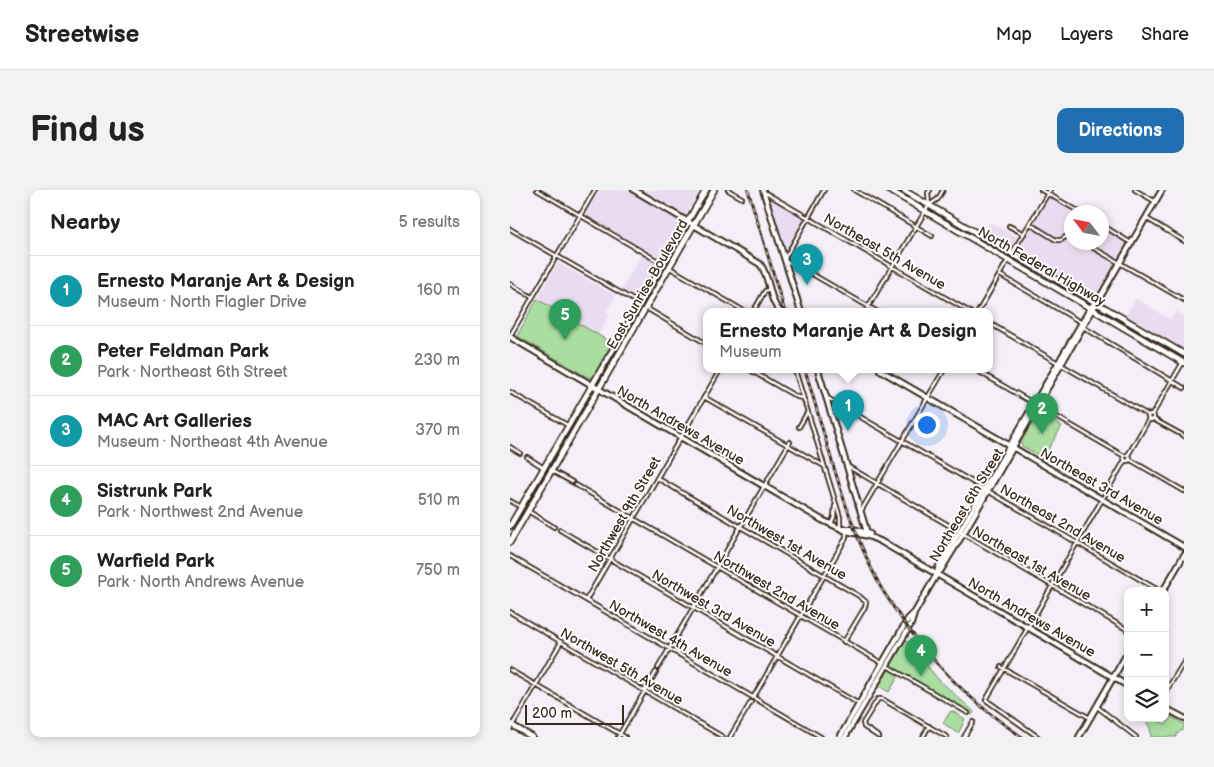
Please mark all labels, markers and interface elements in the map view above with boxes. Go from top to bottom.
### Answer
text: Streetwise [25,20,139,49]
text: Map [996,24,1032,45]
text: Layers [1060,24,1113,45]
text: Share [1141,24,1189,45]
button: Directions [1057,108,1184,153]
text: Find us [30,109,145,152]
north arrow [1064,205,1109,250]
text: Nearby [50,210,120,235]
street label: Northeast 5th Avenue [821,210,949,293]
text: 5 results [398,213,460,232]
street label: East Sunrise Boulevard [603,216,692,352]
street label: North Federal Highway [975,223,1109,310]
pin: 3 [791,244,823,285]
text: Ernesto Maranje Art & Design [97,270,355,293]
text: 1 [63,281,69,300]
text: 160 m [417,281,460,300]
text: Museum · North Flagler Drive [97,293,307,312]
pin: 5 [549,299,581,340]
popup [703,308,993,373]
text: Ernesto Maranje Art & Design [719,320,977,343]
text: Peter Feldman Park [97,340,269,363]
text: Museum [719,343,781,362]
text: 2 [61,351,71,370]
text: 230 m [414,351,460,370]
text: Park · Northeast 6th Street [97,363,288,382]
street label: North Andrews Avenue [614,382,747,469]
pin: 1 [832,390,864,431]
pin: 2 [1026,393,1058,434]
text: MAC Art Galleries [97,410,252,433]
your location [914,412,940,438]
text: 3 [61,421,71,440]
text: 370 m [415,421,460,440]
text: Museum · Northeast 4th Avenue [97,433,328,452]
street label: Northeast 3rd Avenue [1037,444,1166,529]
street label: Northeast 6th Street [926,445,1007,565]
street label: Northwest 9th Street [584,453,665,575]
text: Sistrunk Park [97,480,212,503]
street label: Northeast 2nd Avenue [997,481,1128,566]
text: 4 [61,491,71,510]
text: 510 m [418,491,460,510]
street label: Northwest 1st Avenue [724,501,850,584]
text: Park · Northwest 2nd Avenue [97,503,303,522]
street label: Northeast 1st Avenue [969,522,1094,604]
street label: Northwest 2nd Avenue [711,547,843,634]
text: Warfield Park [97,550,214,573]
text: 5 [61,561,71,580]
text: 750 m [416,561,460,580]
street label: Northwest 3rd Avenue [649,566,779,651]
text: Park · North Andrews Avenue [97,573,304,592]
street label: North Andrews Avenue [965,574,1098,661]
map controls [1124,587,1169,722]
button: + [1124,587,1169,632]
street label: Northwest 4th Avenue [606,596,735,681]
street label: Northwest 5th Avenue [557,624,686,709]
button: − [1124,632,1169,677]
pin: 4 [905,635,937,676]
button: layers [1124,677,1169,722]
scale bar [525,702,624,725]
text: 200 m [532,705,572,722]

